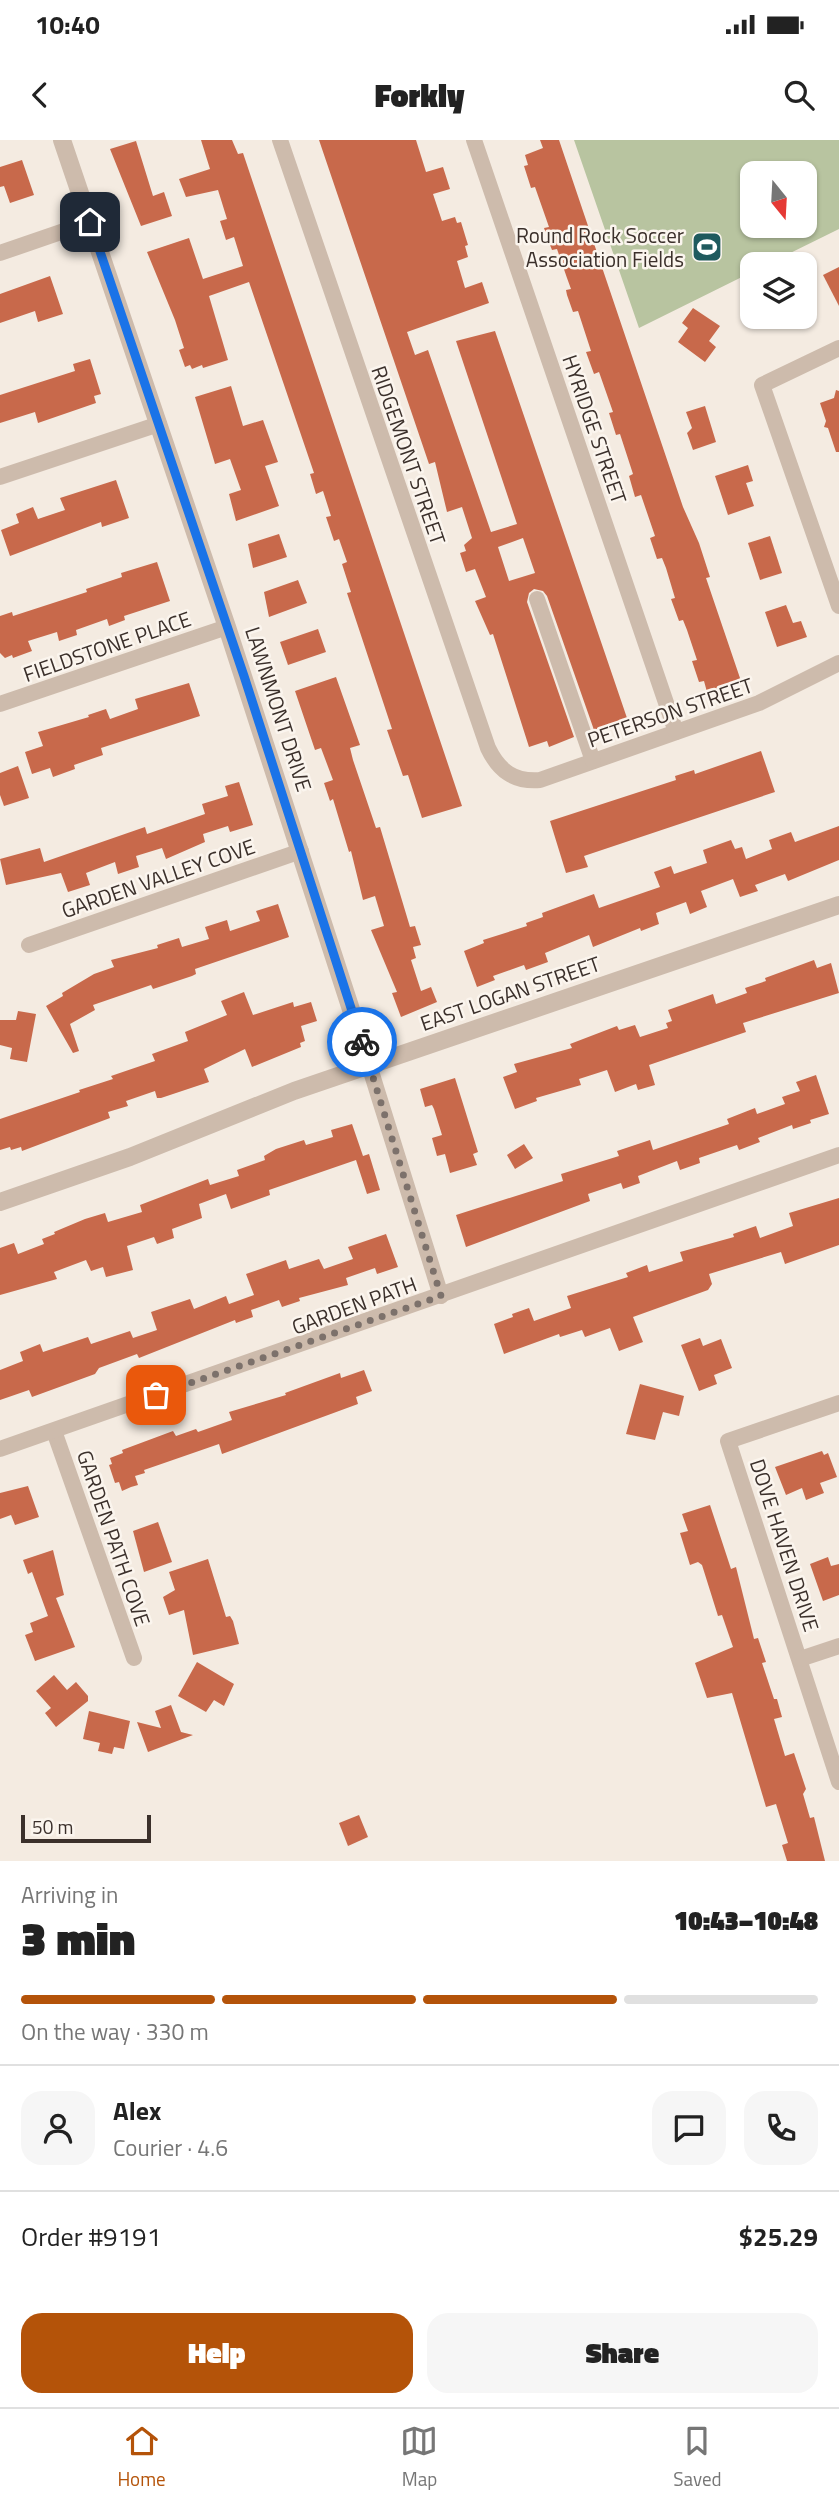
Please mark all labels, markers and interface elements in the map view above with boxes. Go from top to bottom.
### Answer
text: 10:40 [35,5,100,44]
text: Forkly [375,71,464,119]
icon: back [21,76,59,114]
icon: search [780,76,818,114]
north arrow [740,161,817,238]
map controls [740,161,817,329]
pin [60,192,120,252]
icon: home [71,203,109,241]
place label: Round Rock Soccer Association Fields [516,219,684,275]
sports icon: Round Rock Soccer Association Fields [690,230,724,264]
button: layers [740,252,817,329]
street label: HYRIDGE STREET [554,350,636,508]
street label: RIDGEMONT STREET [363,361,455,549]
street label: FIELDSTONE PLACE [19,602,195,690]
street label: LAWNMONT DRIVE [237,622,321,796]
street label: PETERSON STREET [583,669,757,755]
street label: GARDEN VALLEY COVE [57,830,259,926]
street label: EAST LOGAN STREET [416,947,604,1039]
courier [327,1007,397,1077]
icon: bike [343,1023,381,1061]
street label: GARDEN PATH [287,1268,421,1342]
pin [126,1365,186,1425]
icon: bag [137,1376,175,1414]
street label: GARDEN PATH COVE [69,1446,159,1630]
street label: DOVE HAVEN DRIVE [742,1455,828,1635]
scale bar [21,1812,150,1844]
text: 50 m [32,1812,73,1841]
text: Arriving in [21,1877,118,1912]
text: 10:43–10:48 [674,1901,818,1940]
text: 3 min [21,1903,135,1973]
text: On the way · 330 m [21,2014,209,2049]
button: person [21,2091,95,2165]
text: Alex [113,2091,161,2130]
button: chat [652,2091,726,2165]
button: phone [744,2091,818,2165]
text: Courier · 4.6 [113,2130,228,2165]
text: Order #9191 [21,2217,161,2256]
text: $25.29 [739,2217,818,2256]
button: Help [21,2313,413,2393]
button: Share [427,2313,818,2393]
tab: Home [117,2422,166,2493]
tab: Map [400,2422,438,2493]
tab: Saved [673,2422,722,2493]

